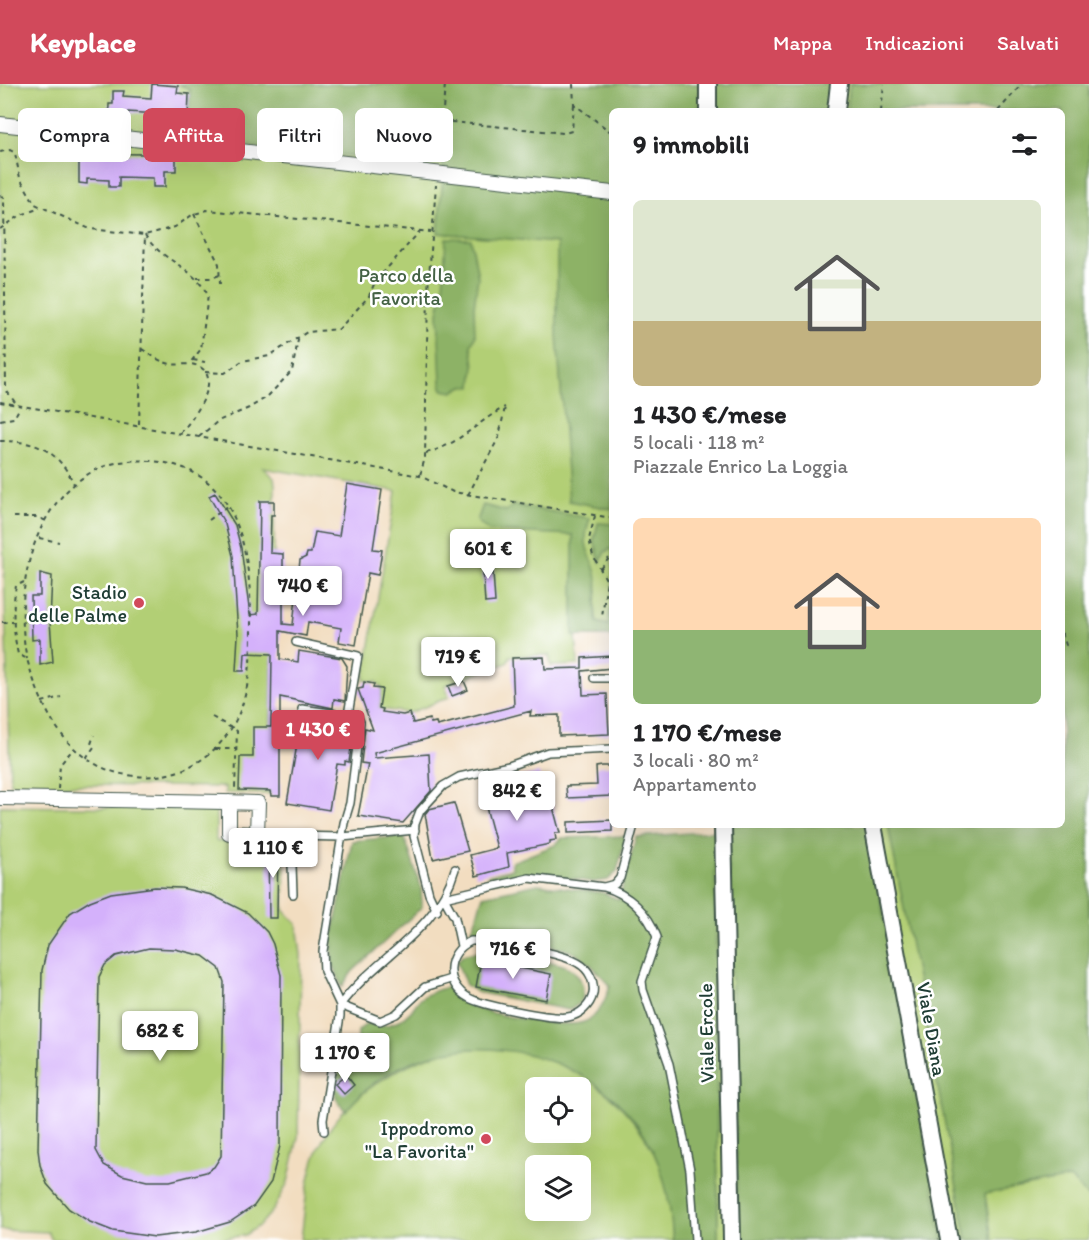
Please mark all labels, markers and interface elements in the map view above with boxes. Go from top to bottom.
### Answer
text: Keyplace [30,25,136,59]
text: Mappa [773,30,832,55]
text: Indicazioni [865,30,964,55]
text: Salvati [997,30,1059,55]
chip: Compra [18,108,131,162]
chip: Affitta [143,108,245,162]
chip: Filtri [257,108,343,162]
chip: Nuovo [355,108,453,162]
text: 9 immobili [633,128,749,160]
icon: filters [1008,128,1041,161]
icon: home [783,239,891,347]
park label: Parco della Favorita [358,263,454,310]
text: 1 430 €/mese [633,398,787,430]
text: 5 locali · 118 m² [633,430,764,454]
text: Piazzale Enrico La Loggia [633,454,848,478]
pin: 601 € [446,529,530,580]
text: 601 € [464,536,512,560]
icon: home [783,557,891,665]
pin: 740 € [261,566,345,617]
text: 740 € [278,573,328,597]
place label: Stadio delle Palme [28,580,127,627]
marker: Stadio delle Palme [132,596,146,610]
pin: 719 € [416,637,500,688]
text: 719 € [435,644,481,668]
pin: 1 430 € [263,710,373,761]
text: 1 170 €/mese [633,716,782,748]
text: 1 430 € [286,717,350,741]
text: 3 locali · 80 m² [633,748,759,772]
pin: 842 € [475,771,559,822]
text: Appartamento [633,772,757,796]
text: 842 € [492,778,542,802]
pin: 1 110 € [218,828,328,879]
text: 1 110 € [243,835,303,859]
pin: 716 € [471,929,555,980]
text: 716 € [490,936,536,960]
street label: Viale Diana [912,980,952,1079]
street label: Viale Ercole [693,983,719,1083]
pin: 682 € [118,1011,202,1062]
text: 682 € [136,1018,184,1042]
pin: 1 170 € [290,1033,400,1084]
text: 1 170 € [314,1040,376,1064]
map controls [525,1077,591,1221]
button: locate [525,1077,591,1143]
place label: Ippodromo "La Favorita" [365,1116,474,1163]
marker: Ippodromo "La Favorita" [479,1132,493,1146]
button: layers [525,1155,591,1221]

